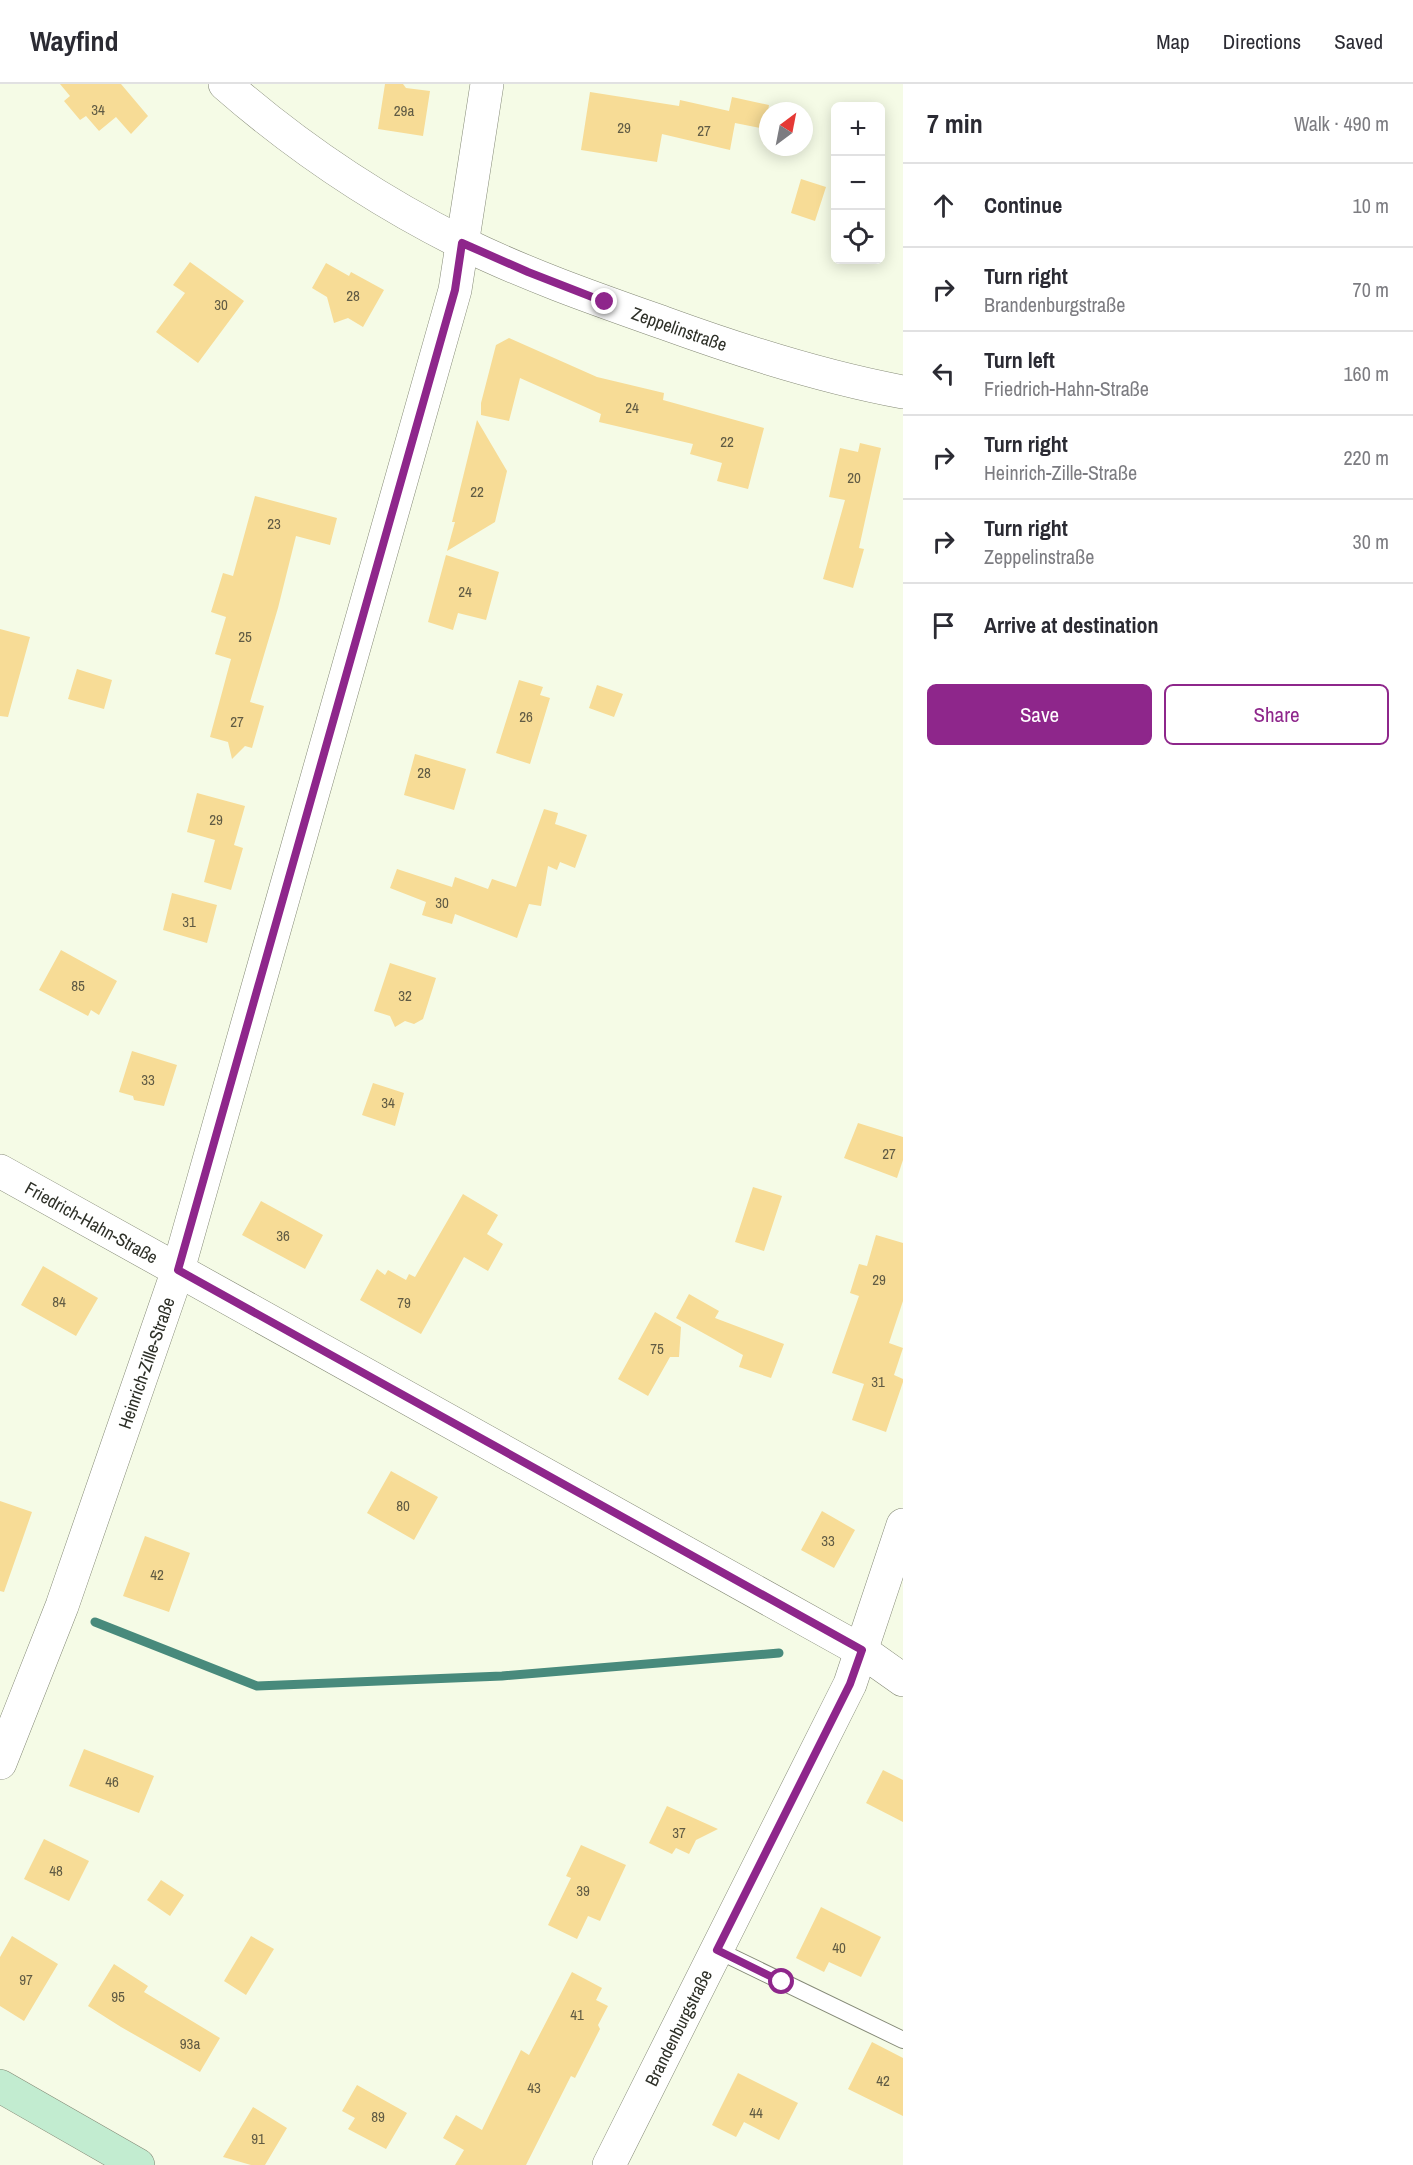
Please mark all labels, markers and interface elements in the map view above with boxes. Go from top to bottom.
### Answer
text: Wayfind [30,22,118,60]
text: Map [1156,27,1190,56]
text: Directions [1223,27,1301,56]
text: Saved [1334,27,1383,56]
house number: 34 [91,99,105,120]
house number: 29a [394,100,414,121]
north arrow [759,102,813,156]
map controls [831,102,885,264]
button: + [831,102,885,156]
text: 7 min [927,106,983,141]
text: Walk · 490 m [1294,110,1389,137]
house number: 29 [617,117,631,138]
house number: 27 [697,120,711,141]
button: − [831,156,885,210]
icon: ahead [927,189,960,222]
text: Continue [984,190,1062,220]
text: 10 m [1353,192,1389,219]
button: locate [831,210,885,264]
text: Turn right [984,261,1068,291]
icon: right [927,273,960,306]
text: 70 m [1353,276,1389,303]
house number: 28 [346,285,360,306]
route end [591,288,617,314]
text: Brandenburgstraße [984,291,1125,318]
house number: 30 [214,294,228,315]
street label: Zeppelinstraße [629,300,730,357]
text: Turn left [984,345,1055,375]
icon: left [927,357,960,390]
text: 160 m [1343,360,1389,387]
text: Friedrich-Hahn-Straße [984,375,1149,402]
house number: 24 [625,397,639,418]
text: Turn right [984,429,1068,459]
house number: 22 [720,431,734,452]
icon: right [927,441,960,474]
text: 220 m [1343,444,1389,471]
text: Heinrich-Zille-Straße [984,459,1137,486]
house number: 20 [847,467,861,488]
house number: 22 [470,481,484,502]
house number: 23 [267,513,281,534]
text: Turn right [984,513,1068,543]
icon: right [927,525,960,558]
text: 30 m [1353,528,1389,555]
text: Zeppelinstraße [984,543,1094,570]
house number: 24 [458,581,472,602]
icon: arrive [927,609,960,642]
text: Arrive at destination [984,610,1158,640]
house number: 25 [238,626,252,647]
button: Save [927,684,1152,745]
button: Share [1164,684,1389,745]
house number: 26 [519,706,533,727]
house number: 27 [230,711,244,732]
house number: 28 [417,762,431,783]
house number: 29 [209,809,223,830]
house number: 30 [435,892,449,913]
house number: 31 [182,911,196,932]
house number: 85 [71,975,85,996]
house number: 32 [398,985,412,1006]
house number: 33 [141,1069,155,1090]
house number: 34 [381,1092,395,1113]
house number: 27 [882,1143,896,1164]
street label: Friedrich-Hahn-Straße [21,1175,163,1269]
house number: 36 [276,1225,290,1246]
house number: 29 [872,1269,886,1290]
house number: 84 [52,1291,66,1312]
house number: 79 [397,1292,411,1313]
street label: Heinrich-Zille-Straße [112,1294,180,1432]
house number: 75 [650,1338,664,1359]
house number: 31 [871,1371,885,1392]
house number: 80 [396,1495,410,1516]
house number: 33 [821,1530,835,1551]
house number: 42 [150,1564,164,1585]
house number: 46 [105,1771,119,1792]
house number: 37 [672,1822,686,1843]
house number: 48 [49,1860,63,1881]
house number: 39 [576,1880,590,1901]
house number: 40 [832,1937,846,1958]
street label: Brandenburgstraße [638,1965,718,2090]
route start [768,1968,794,1994]
house number: 97 [19,1969,33,1990]
house number: 95 [111,1986,125,2007]
house number: 41 [570,2004,584,2025]
house number: 93a [180,2033,200,2054]
house number: 42 [876,2070,890,2091]
house number: 43 [527,2077,541,2098]
house number: 44 [749,2102,763,2123]
house number: 89 [371,2106,385,2127]
house number: 91 [251,2128,265,2149]

